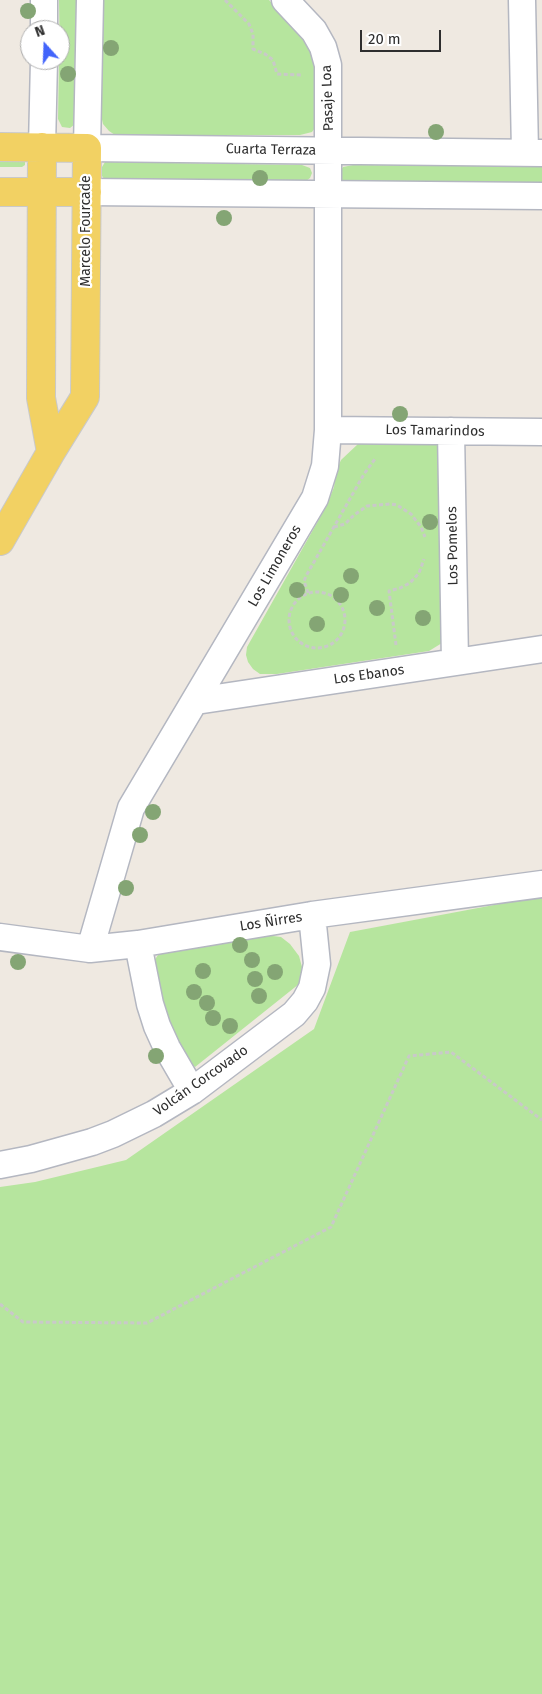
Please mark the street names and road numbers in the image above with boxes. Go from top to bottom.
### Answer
street label: Pasaje Loa [318,65,338,131]
street label: Cuarta Terraza [226,141,316,159]
street label: Marcelo Fourcade [78,175,94,287]
street label: Los Tamarindos [385,422,485,440]
street label: Los Pomelos [444,506,462,586]
street label: Los Limoneros [245,522,305,610]
street label: Los Ebanos [333,662,405,688]
street label: Los Ñirres [239,909,303,935]
street label: Volcán Corcovado [150,1042,252,1120]

